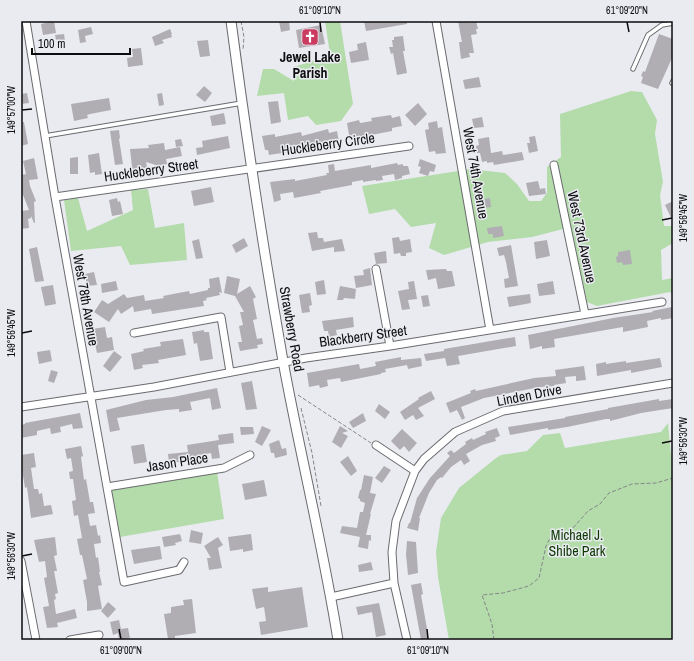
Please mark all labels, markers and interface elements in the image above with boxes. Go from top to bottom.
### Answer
text: 61°09'10"N [299,4,341,17]
text: 61°09'20"N [606,4,648,17]
church icon: Jewel Lake Parish [300,27,320,47]
scale bar [32,30,130,56]
text: 100 m [38,36,65,52]
place label: Jewel Lake Parish [280,48,340,82]
text: 149°57'00"W [5,86,18,134]
street label: West 74th Avenue [459,126,493,220]
street label: Huckleberry Circle [280,129,376,159]
street label: Huckleberry Street [103,154,199,186]
street label: West 73rd Avenue [563,189,601,285]
text: 149°56'45"W [677,194,690,242]
street label: West 78th Avenue [69,253,103,347]
street label: Strawberry Road [276,285,308,373]
text: 149°56'45"W [5,309,18,357]
street label: Blackberry Street [318,321,408,351]
street label: Linden Drive [495,380,563,410]
text: 149°56'30"W [677,417,690,465]
street label: Jason Place [145,448,209,476]
park label: Michael J. Shibe Park [549,526,606,560]
text: 149°56'30"W [5,532,18,580]
text: 61°09'00"N [100,644,142,657]
text: 61°09'10"N [407,644,449,657]

